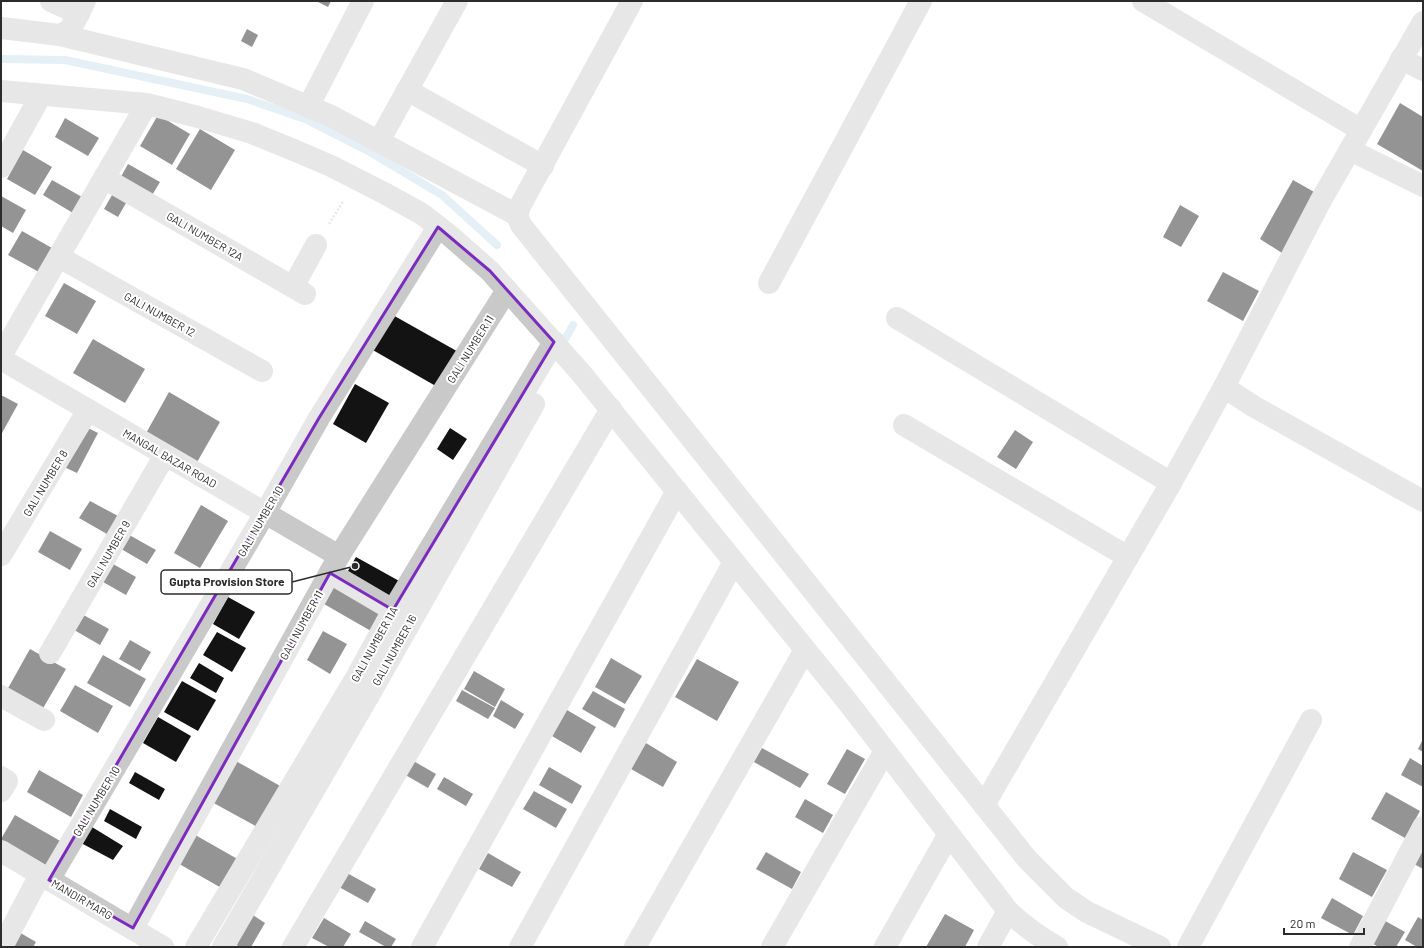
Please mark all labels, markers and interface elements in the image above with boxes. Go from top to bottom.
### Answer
street label: GALI NUMBER 12A [164,209,246,263]
street label: GALI NUMBER 12 [122,289,198,339]
street label: GALI NUMBER 11 [444,313,496,385]
street label: MANGAL BAZAR ROAD [121,426,219,490]
street label: GALI NUMBER 8 [20,447,70,519]
street label: GALI NUMBER 10 [234,483,286,559]
street label: GALI NUMBER 9 [84,518,133,590]
callout: Gupta Provision Store [161,570,292,594]
text: Gupta Provision Store [169,574,285,588]
street label: GALI NUMBER 11 [277,588,325,662]
street label: GALI NUMBER 11A [348,604,400,684]
street label: GALI NUMBER 16 [369,612,419,688]
street label: GALI NUMBER 10 [70,763,122,839]
street label: MANDIR MARG [49,876,115,922]
scale bar [1284,910,1364,936]
text: 20 m [1290,916,1316,930]

